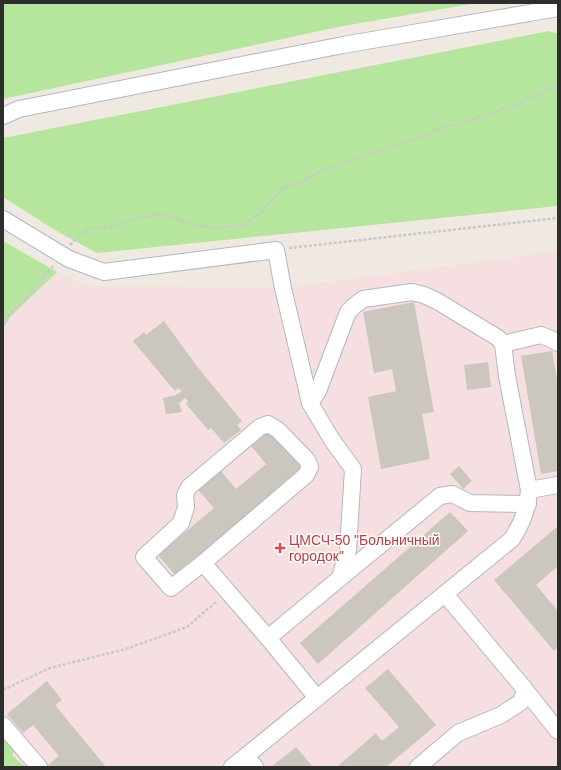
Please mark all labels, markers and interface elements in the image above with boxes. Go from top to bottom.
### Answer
place label: ЦМСЧ-50 "Больничный городок" [289,532,440,564]
marker: ЦМСЧ-50 "Больничный городок" [274,542,286,554]

